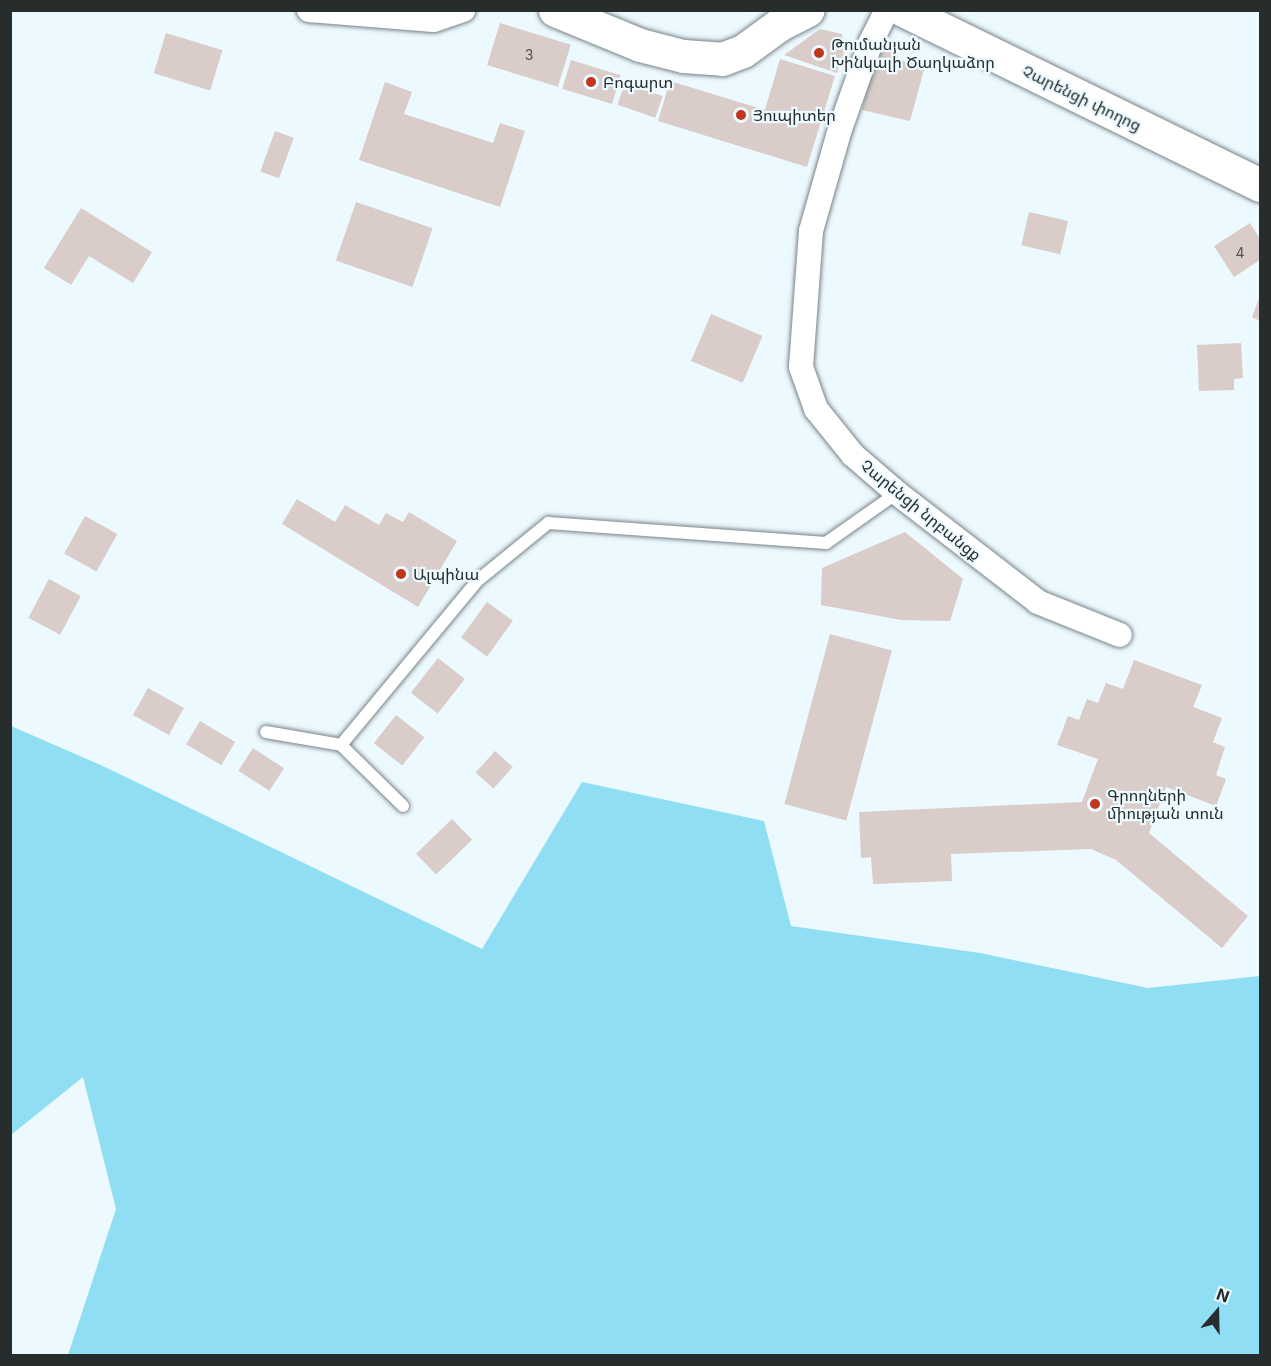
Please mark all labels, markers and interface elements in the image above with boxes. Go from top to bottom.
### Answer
place label: Թումանյան Խինկալի Ծաղկաձոր [831,34,995,72]
marker: Թումանյան Խինկալի Ծաղկաձոր [812,46,826,60]
house number: 3 [525,47,533,63]
street label: Չարենցի փողոց [1019,61,1145,135]
place label: Բոգարտ [603,72,673,92]
marker: Բոգարտ [584,75,598,89]
place label: Յուպիտեր [753,105,836,125]
marker: Յուպիտեր [734,108,748,122]
house number: 4 [1235,245,1245,261]
street label: Չարենցի նրբանցք [857,456,985,564]
place label: Ալպինա [413,564,479,584]
marker: Ալպինա [394,567,408,581]
place label: Գրողների միության տուն [1107,785,1224,823]
marker: Գրողների միության տուն [1088,797,1102,811]
north arrow [1187,1282,1247,1342]
text: N [1214,1284,1232,1307]

